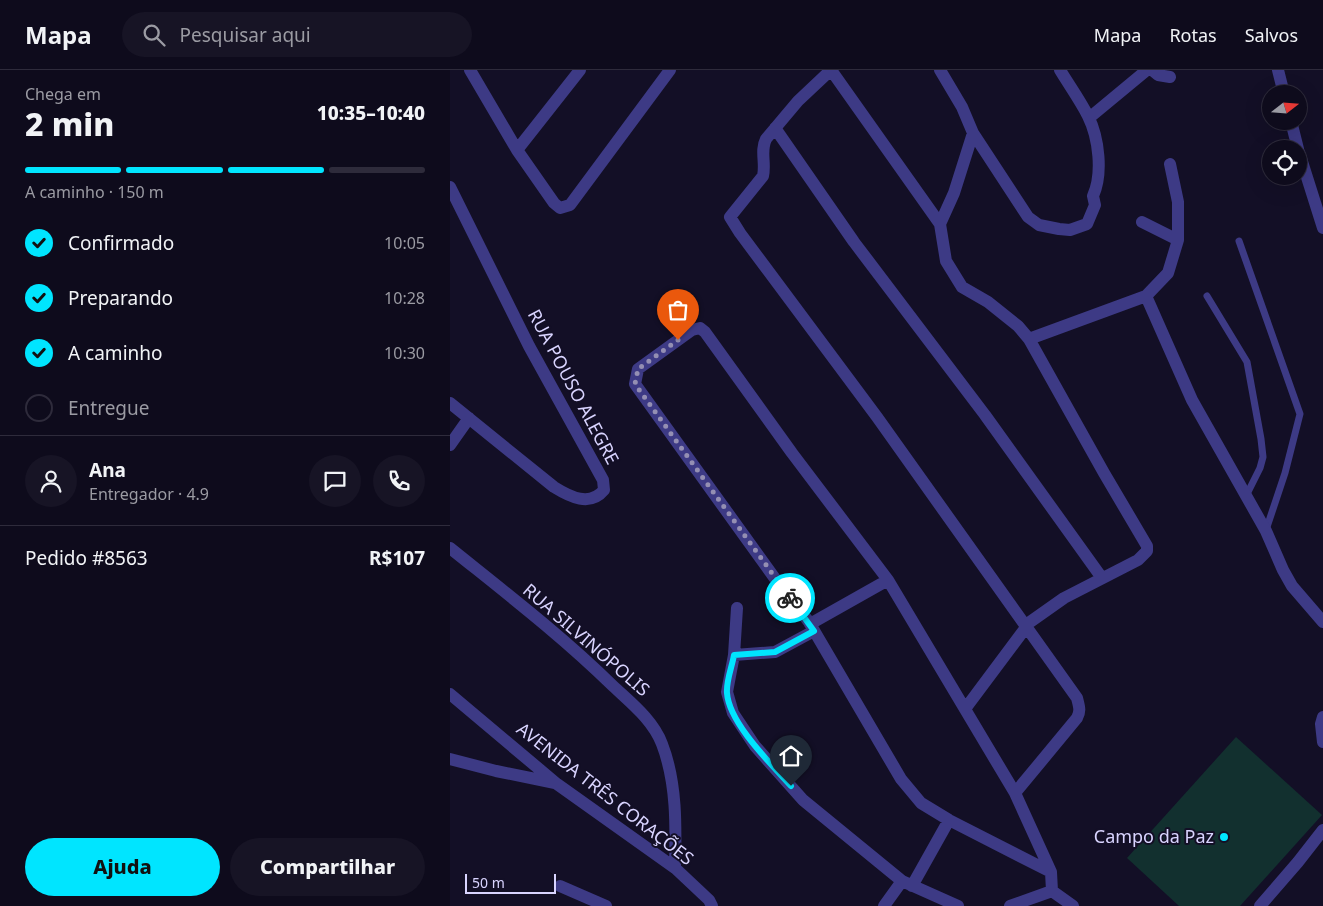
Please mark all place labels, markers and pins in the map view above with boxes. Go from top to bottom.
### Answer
pin [657,289,699,340]
pin [770,735,812,786]
place label: Campo da Paz [1094,824,1214,848]
marker: Campo da Paz [1218,831,1230,843]

